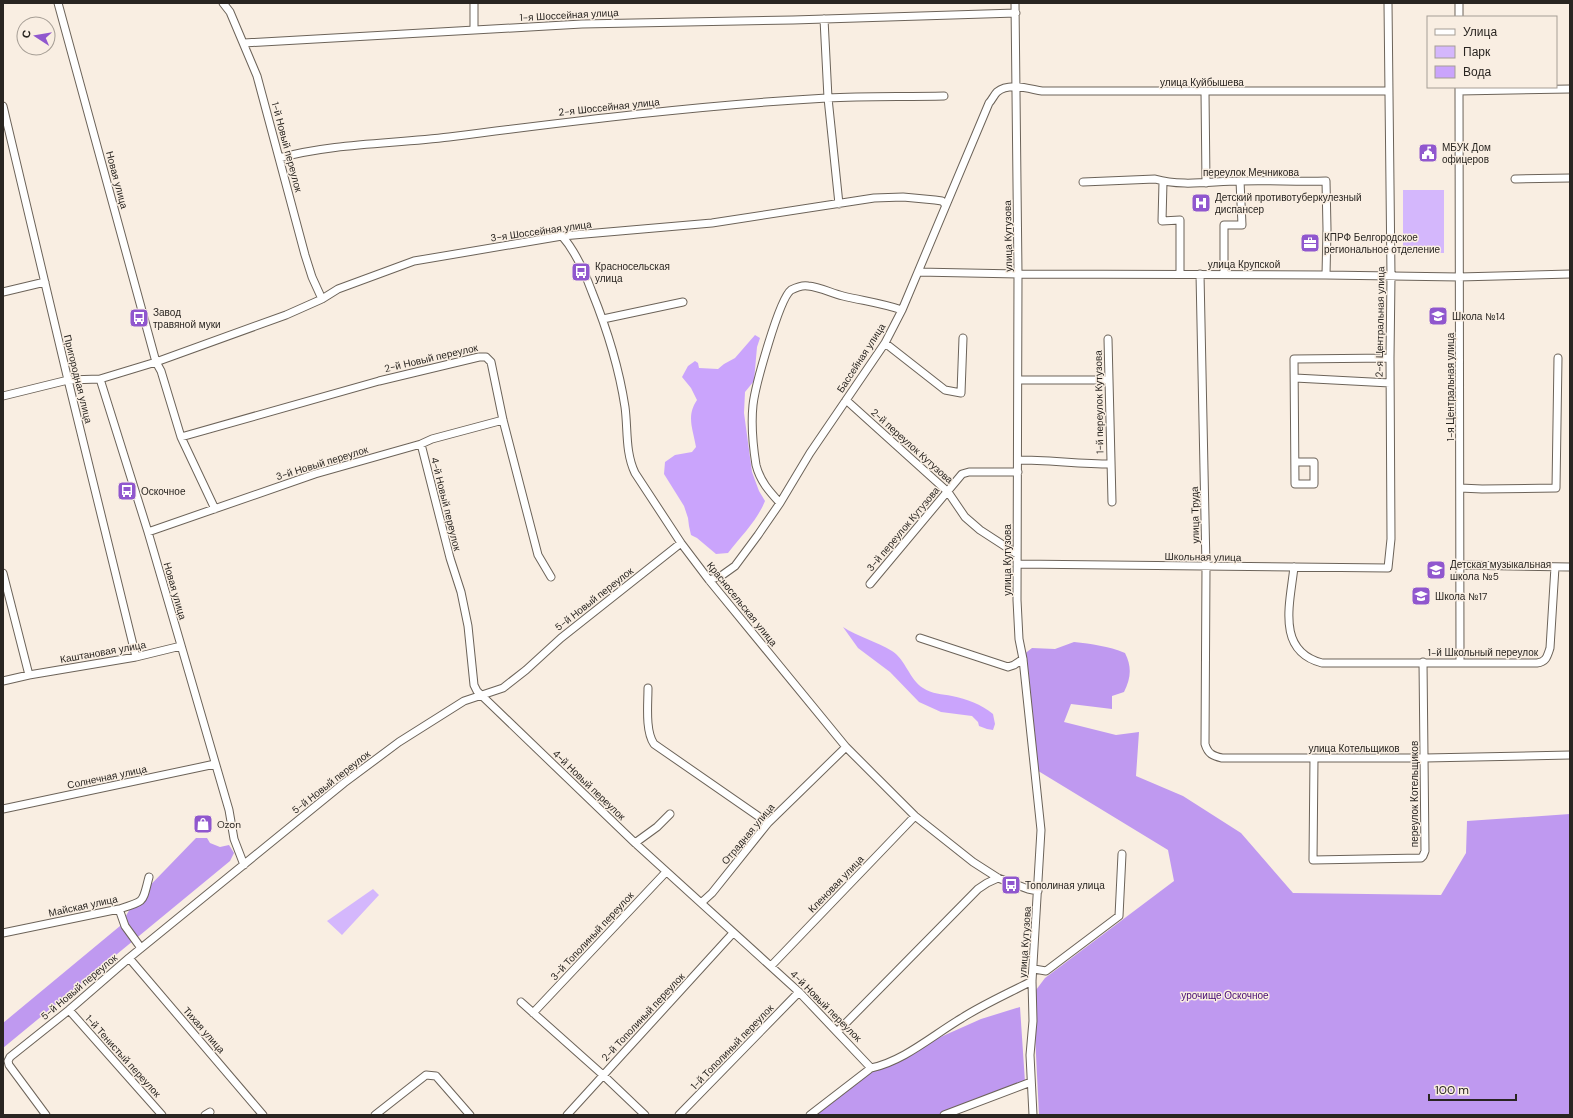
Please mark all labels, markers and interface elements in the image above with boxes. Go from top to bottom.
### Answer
street label: 1-я Шоссейная улица [519,6,619,24]
north arrow [16,16,56,56]
legend [1427,16,1557,88]
text: Улица [1463,24,1497,40]
text: С [19,29,34,39]
text: Парк [1463,44,1491,60]
text: Вода [1463,64,1491,80]
street label: улица Куйбышева [1160,76,1244,89]
street label: 2-я Шоссейная улица [558,95,661,119]
street label: 1-й Новый переулок [269,100,305,194]
place label: МБУК Дом офицеров [1442,141,1491,166]
public building icon: МБУК Дом офицеров [1417,142,1439,164]
street label: Новая улица [103,150,131,211]
street label: переулок Мечникова [1203,166,1299,179]
place label: Детский противотуберкулезный диспансер [1215,191,1362,216]
hospital icon: Детский противотуберкулезный диспансер [1190,192,1212,214]
street label: улица Кутузова [1001,200,1015,272]
street label: 3-я Шоссейная улица [490,217,593,245]
place label: КПРФ Белгородское региональное отделение [1324,231,1441,256]
office icon: КПРФ Белгородское региональное отделение [1299,232,1321,254]
street label: улица Крупской [1208,258,1280,271]
place label: Красносельская улица [595,260,670,285]
bus stop icon: Красносельская улица [570,261,592,283]
street label: 2-я Центральная улица [1373,266,1387,378]
school or university icon: Школа №14 [1427,305,1449,327]
place label: Завод травяной муки [153,306,221,331]
bus stop icon: Завод травяной муки [128,307,150,329]
place label: Школа №14 [1452,310,1505,323]
street label: Бассейная улица [834,321,888,395]
street label: 1-я Центральная улица [1444,332,1457,441]
street label: Пригородная улица [61,333,95,425]
street label: 2-й Новый переулок [383,341,480,375]
street label: 1-й переулок Кутузова [1092,350,1106,454]
street label: 2-й переулок Кутузова [868,406,956,487]
street label: 3-й Новый переулок [274,443,370,483]
street label: 4-й Новый переулок [428,456,464,553]
bus stop icon: Оскочное [116,480,138,502]
street label: 3-й переулок Кутузова [864,484,942,574]
place label: Оскочное [141,485,186,498]
street label: улица Труда [1188,486,1202,544]
street label: улица Кутузова [1001,524,1014,596]
street label: Школьная улица [1165,550,1242,564]
place label: Детская музыкальная школа №5 [1450,558,1551,583]
street label: Красносельская улица [704,559,780,649]
school or university icon: Детская музыкальная школа №5 [1425,559,1447,581]
street label: Новая улица [161,561,190,622]
street label: 5-й Новый переулок [552,564,636,634]
school or university icon: Школа №17 [1410,585,1432,607]
place label: Школа №17 [1435,590,1487,603]
street label: Каштановая улица [59,638,147,666]
street label: 1-й Школьный переулок [1428,646,1539,659]
street label: переулок Котельщиков [1408,741,1421,847]
street label: улица Котельщиков [1308,742,1400,755]
street label: 5-й Новый переулок [289,747,373,817]
street label: 4-й Новый переулок [550,747,628,823]
street label: Солнечная улица [66,762,148,792]
street label: Отрадная улица [719,800,778,867]
shop icon: Ozon [192,813,214,835]
place label: Ozon [217,818,241,831]
street label: Кленовая улица [805,852,867,915]
bus stop icon: Тополиная улица [1000,874,1022,896]
place label: Тополиная улица [1025,879,1105,892]
street label: 3-й Тополиный переулок [548,889,637,983]
street label: Майская улица [47,892,119,920]
street label: улица Кутузова [1016,905,1034,978]
street label: 5-й Новый переулок [38,951,120,1023]
street label: 4-й Новый переулок [787,967,865,1045]
street label: 2-й Тополиный переулок [599,970,688,1064]
park label: урочище Оскочное [1181,989,1269,1002]
street label: 1-й Тополиный переулок [688,1001,777,1092]
street label: Тихая улица [180,1004,228,1056]
street label: 1-й Тенистый переулок [82,1012,164,1100]
scale bar [1429,1076,1516,1102]
text: 100 m [1435,1082,1469,1098]

